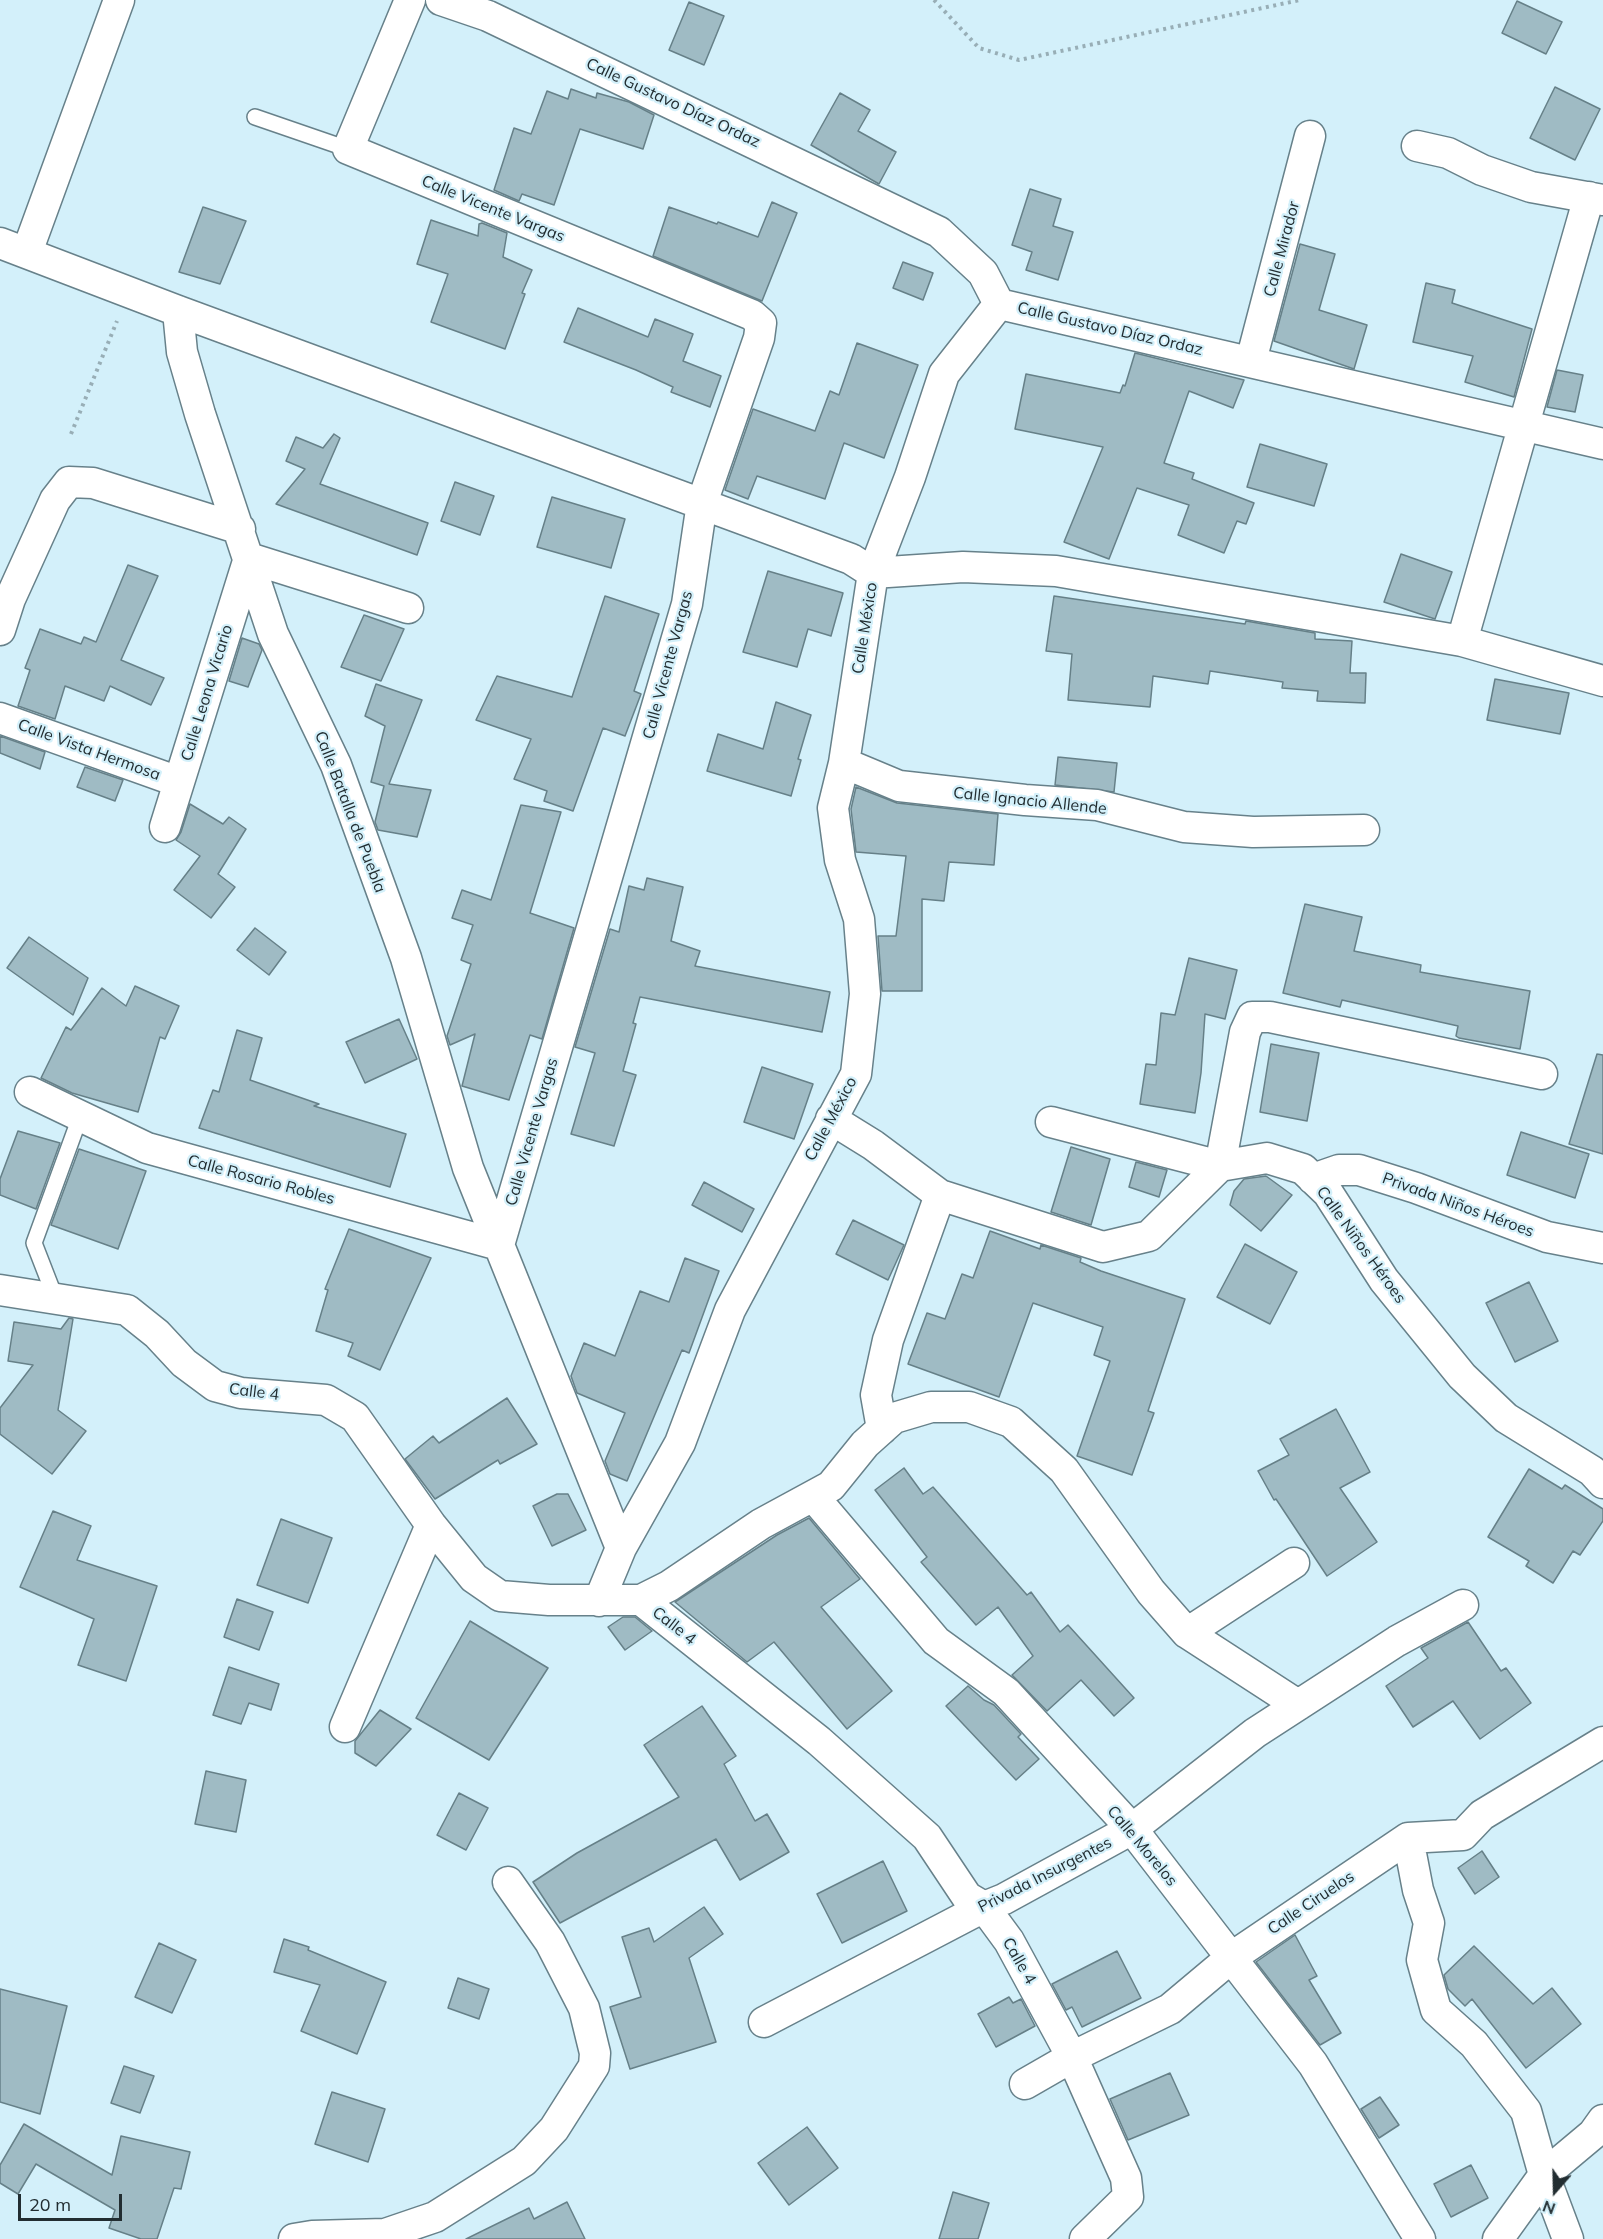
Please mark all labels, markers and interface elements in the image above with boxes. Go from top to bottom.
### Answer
street label: Calle Gustavo Díaz Ordaz [583,54,763,152]
street label: Calle Vicente Vargas [419,171,567,247]
street label: Calle Mirador [1260,199,1304,299]
street label: Calle Gustavo Díaz Ordaz [1015,298,1205,360]
street label: Calle México [848,581,882,675]
street label: Calle Vicente Vargas [639,589,697,741]
street label: Calle Leona Vicario [177,622,237,764]
street label: Calle Vista Hermosa [15,715,163,785]
street label: Calle Batalla de Puebla [310,728,390,896]
street label: Calle Ignacio Allende [952,783,1108,819]
street label: Calle Vicente Vargas [502,1056,562,1208]
street label: Calle México [801,1074,861,1164]
street label: Calle Rosario Robles [185,1151,337,1209]
street label: Privada Niños Héroes [1380,1169,1536,1241]
street label: Calle Niños Héroes [1312,1183,1410,1307]
street label: Calle 4 [228,1379,280,1405]
street label: Calle 4 [648,1603,700,1649]
street label: Calle Morelos [1103,1802,1181,1890]
street label: Privada Insurgentes [975,1833,1115,1917]
street label: Calle Ciruelos [1264,1867,1358,1939]
street label: Calle 4 [998,1934,1040,1988]
north arrow [1525,2161,1585,2221]
scale bar [21,2182,124,2220]
text: 20 m [29,2193,71,2216]
text: N [1540,2196,1558,2219]

